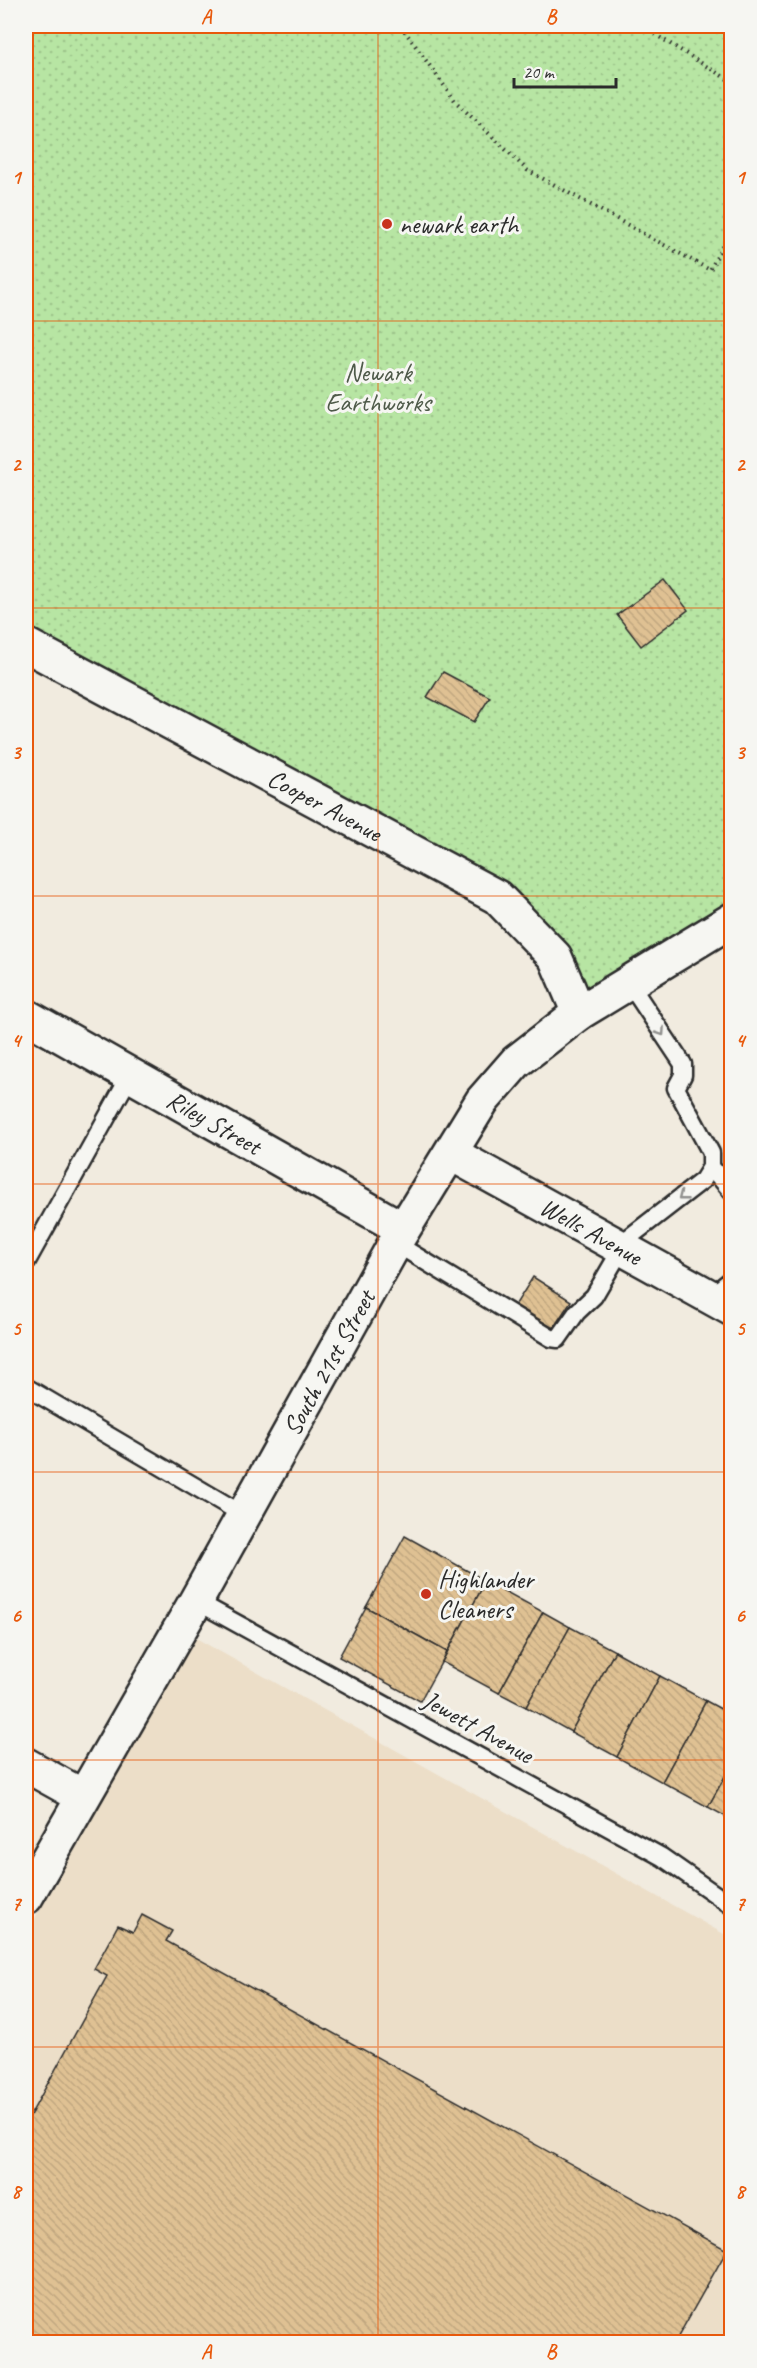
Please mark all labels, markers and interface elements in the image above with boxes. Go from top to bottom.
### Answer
text: A [201,4,213,29]
text: B [546,4,558,29]
scale bar [514,51,616,89]
text: 20 m [523,61,556,83]
text: 1 [12,165,23,190]
text: 1 [736,165,747,190]
place label: newark earth [399,208,520,241]
marker: newark earth [380,217,394,231]
park label: Newark Earthworks [325,356,433,419]
text: 2 [12,452,23,477]
text: 2 [736,452,747,477]
text: 3 [12,740,23,765]
text: 3 [736,740,747,765]
street label: Cooper Avenue [262,761,389,850]
one-way arrow [654,1025,665,1036]
text: 4 [12,1028,24,1053]
text: 4 [736,1028,748,1053]
street label: Riley Street [161,1083,269,1163]
one-way arrow [677,1189,688,1200]
street label: Wells Avenue [534,1190,649,1273]
street label: South 21st Street [275,1282,383,1441]
text: 5 [12,1316,23,1341]
text: 5 [736,1316,747,1341]
place label: Highlander Cleaners [438,1563,536,1626]
marker: Highlander Cleaners [419,1587,433,1601]
text: 6 [11,1603,22,1628]
text: 6 [735,1603,746,1628]
street label: Jewett Avenue [415,1682,540,1772]
text: 7 [12,1891,23,1916]
text: 7 [736,1891,747,1916]
text: 8 [12,2179,24,2204]
text: 8 [736,2179,748,2204]
text: A [201,2339,213,2364]
text: B [546,2339,558,2364]

